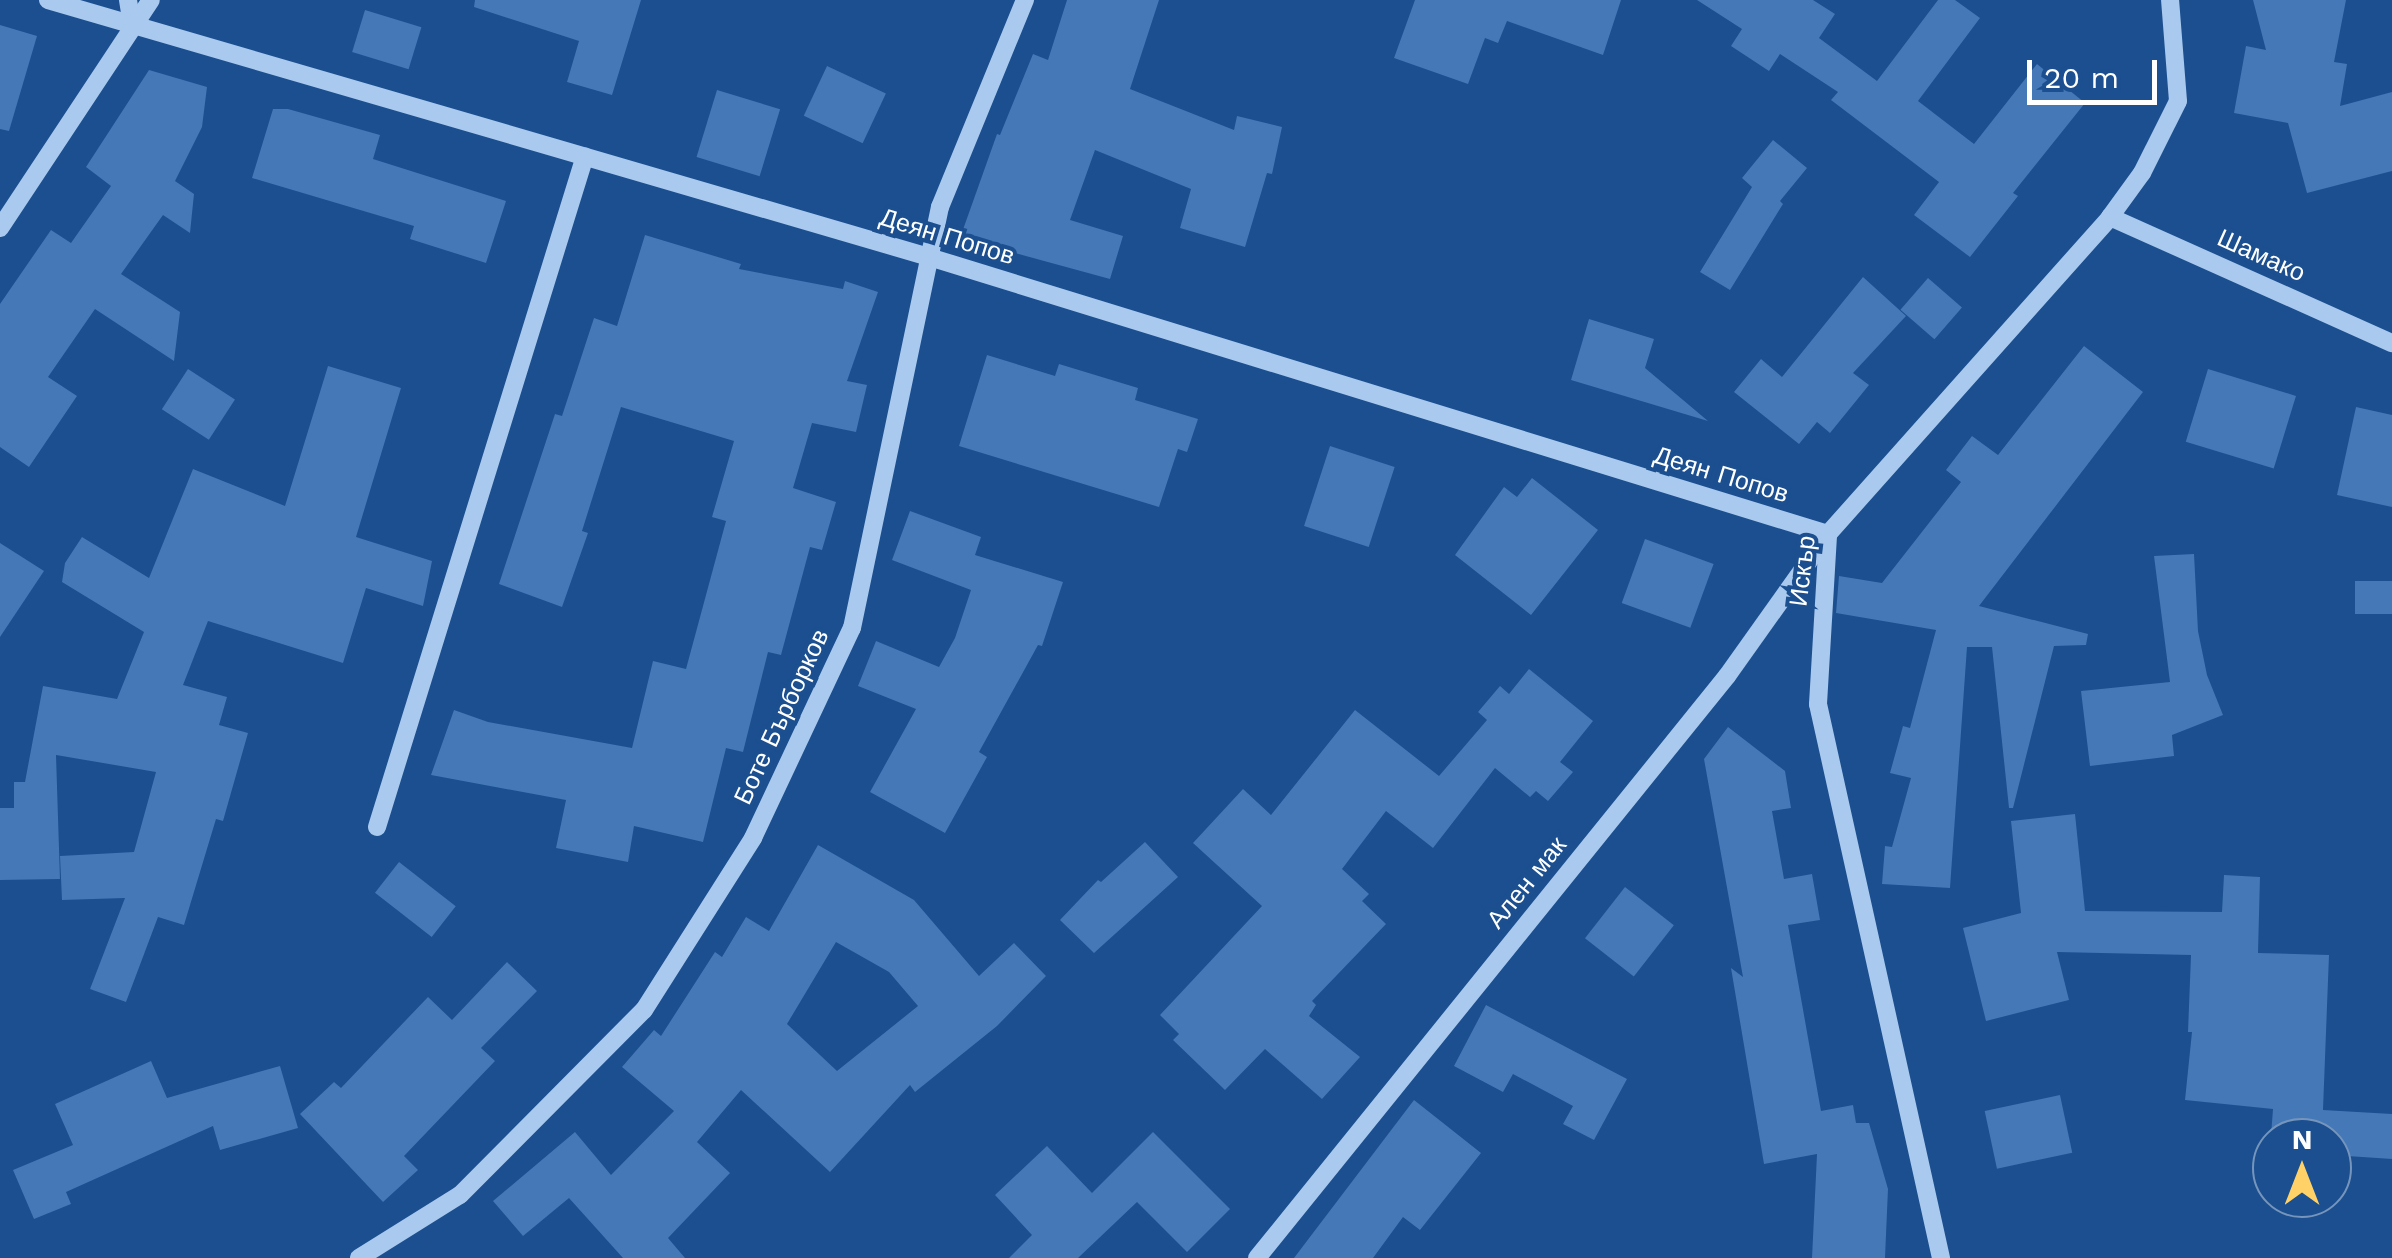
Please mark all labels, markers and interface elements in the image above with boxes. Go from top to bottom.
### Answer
scale bar [2032,40,2162,102]
text: 20 m [2044,60,2119,95]
street label: Деян Попов [876,202,1018,272]
street label: Шамако [2212,223,2310,289]
street label: Деян Попов [1650,440,1792,510]
street label: Искър [1784,534,1822,608]
street label: Боте Бърборков [728,625,836,809]
street label: Ален мак [1481,831,1573,935]
north arrow [2252,1118,2352,1218]
text: N [2292,1123,2312,1156]

